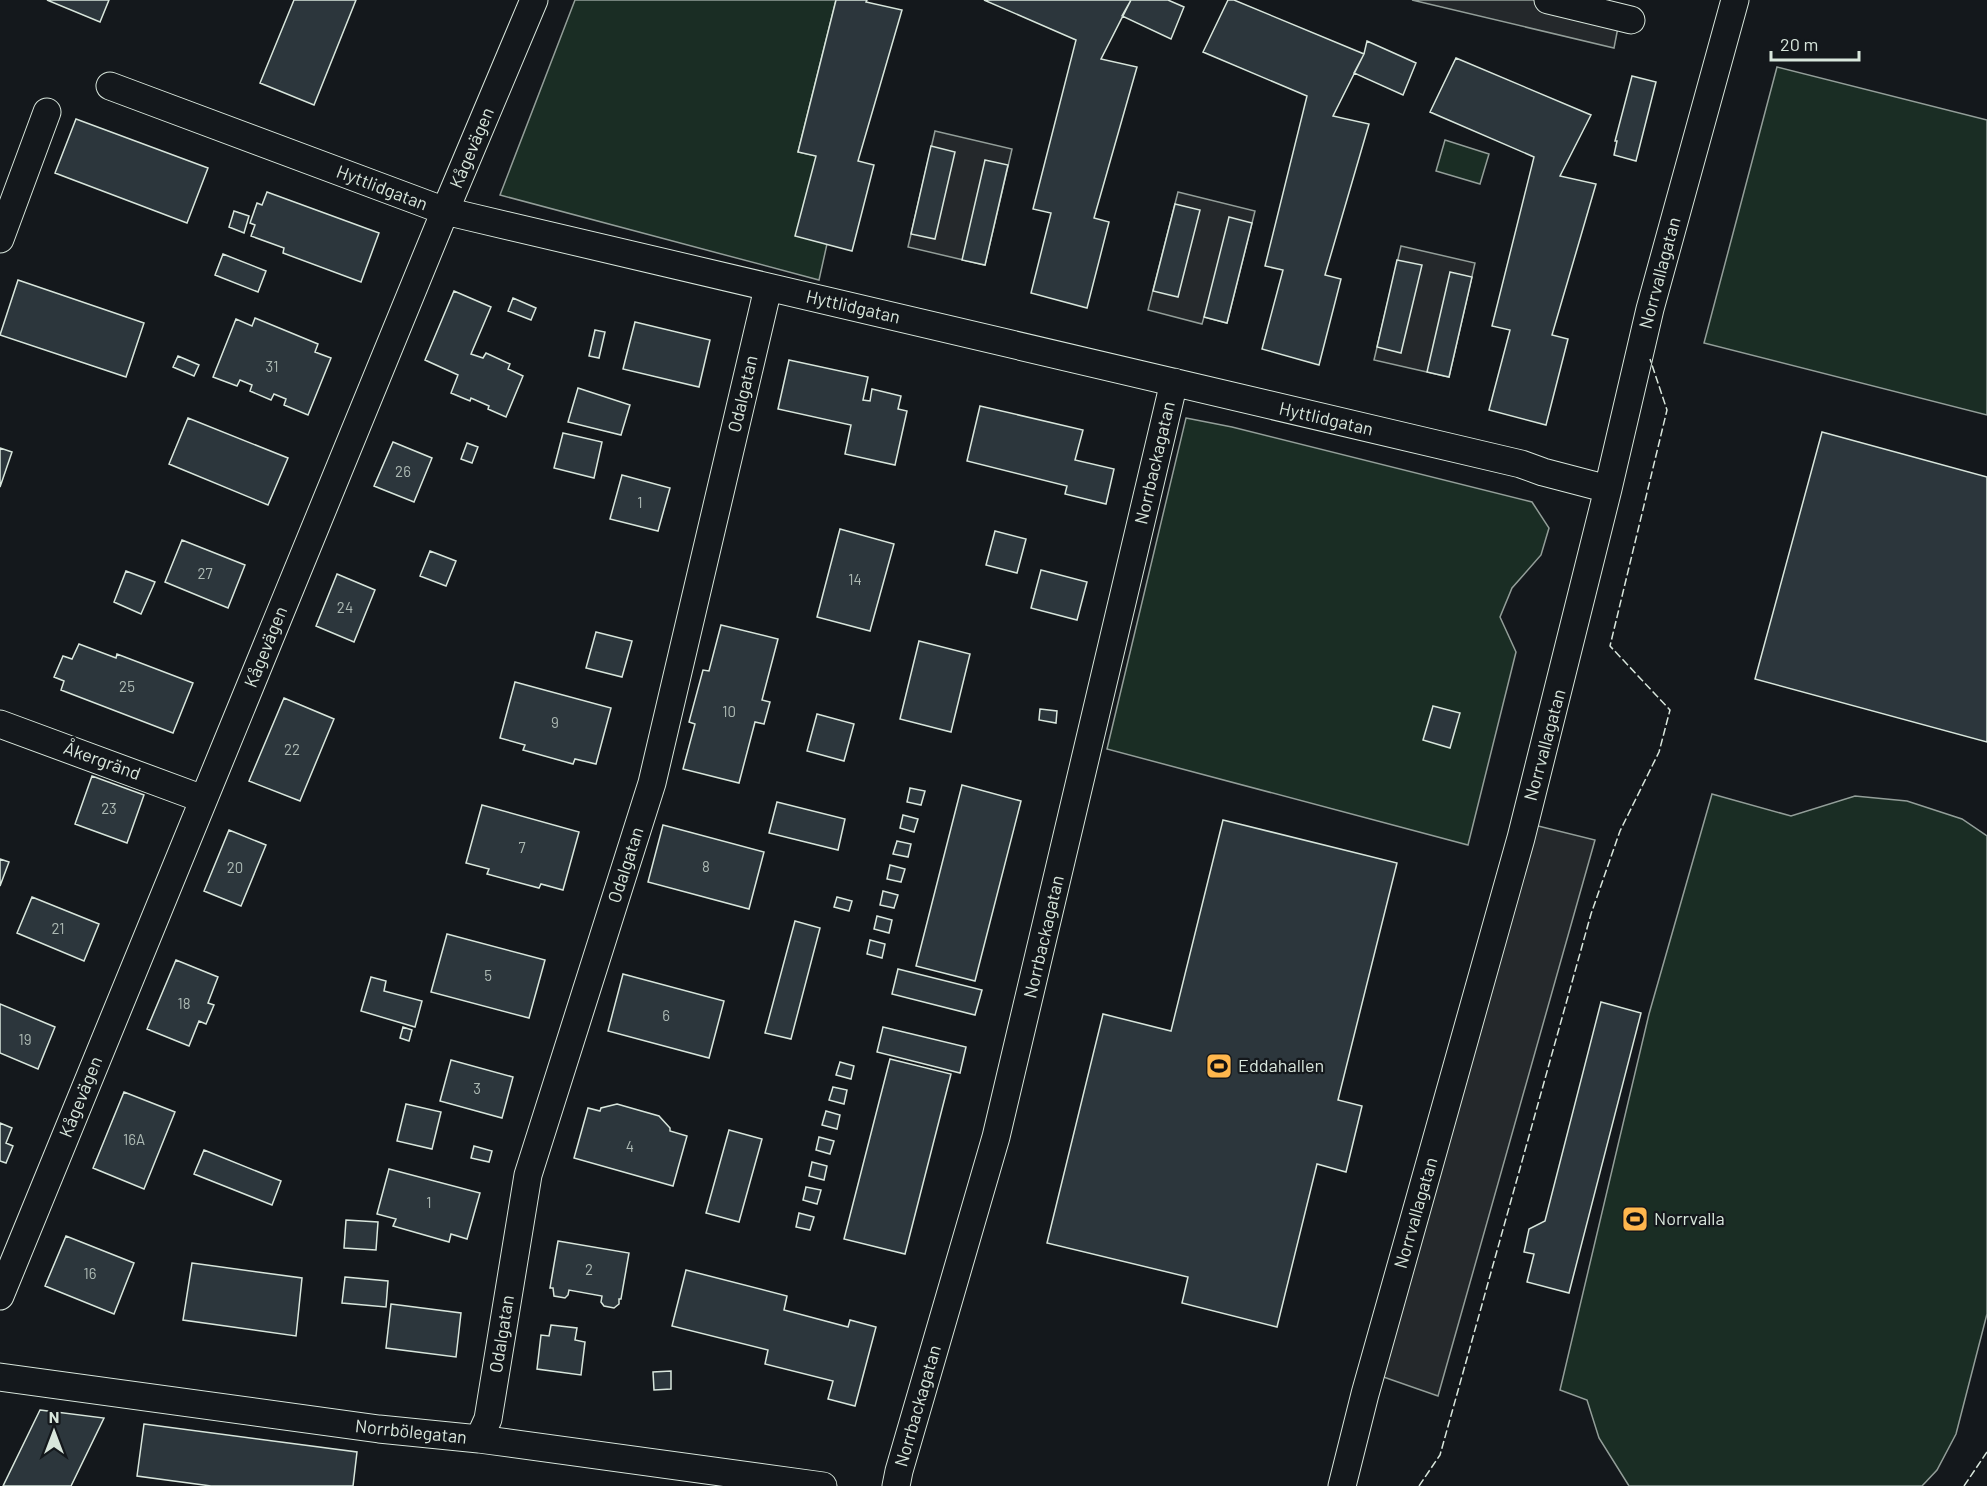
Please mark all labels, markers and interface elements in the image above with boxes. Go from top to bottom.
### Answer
scale bar [1771,24,1860,62]
text: 20 m [1780,33,1818,55]
street label: Kågevägen [444,104,498,191]
street label: Hyttlidgatan [334,160,431,215]
street label: Norrvallagatan [1634,214,1685,331]
street label: Hyttlidgatan [804,285,902,328]
street label: Odalgatan [722,353,762,435]
house number: 31 [266,357,278,375]
street label: Hyttlidgatan [1277,397,1375,440]
street label: Norrbackagatan [1129,399,1179,527]
house number: 26 [395,462,411,480]
house number: 1 [637,493,643,511]
house number: 27 [197,564,213,582]
house number: 14 [848,570,862,588]
house number: 24 [337,598,353,616]
street label: Kågevägen [239,603,291,690]
house number: 25 [119,677,135,695]
street label: Norrvallagatan [1519,686,1570,803]
house number: 10 [722,702,736,720]
house number: 9 [551,713,559,731]
street label: Åkergränd [61,736,144,784]
house number: 22 [284,740,300,758]
house number: 23 [101,799,117,817]
street label: Odalgatan [602,824,648,905]
house number: 7 [518,838,526,856]
house number: 8 [702,857,710,875]
house number: 20 [227,858,243,876]
street label: Norrbackagatan [1018,873,1068,1001]
house number: 21 [51,919,65,937]
house number: 5 [484,966,492,984]
house number: 18 [177,994,191,1012]
house number: 6 [662,1006,670,1024]
house number: 19 [18,1030,32,1048]
sports icon: Eddahallen [1204,1051,1234,1081]
street label: Kågevägen [54,1053,106,1140]
place label: Eddahallen [1238,1054,1324,1076]
house number: 3 [473,1079,481,1097]
house number: 16A [123,1130,145,1148]
house number: 4 [626,1137,634,1155]
street label: Norrvallagatan [1389,1155,1441,1271]
house number: 1 [426,1193,432,1211]
sports icon: Norrvalla [1620,1204,1650,1234]
place label: Norrvalla [1654,1207,1725,1229]
house number: 2 [585,1260,593,1278]
house number: 16 [84,1264,96,1282]
street label: Odalgatan [484,1293,518,1374]
street label: Norrbackagatan [889,1342,945,1469]
north arrow [24,1402,84,1462]
text: N [49,1407,59,1426]
street label: Norrbölegatan [354,1414,468,1448]

